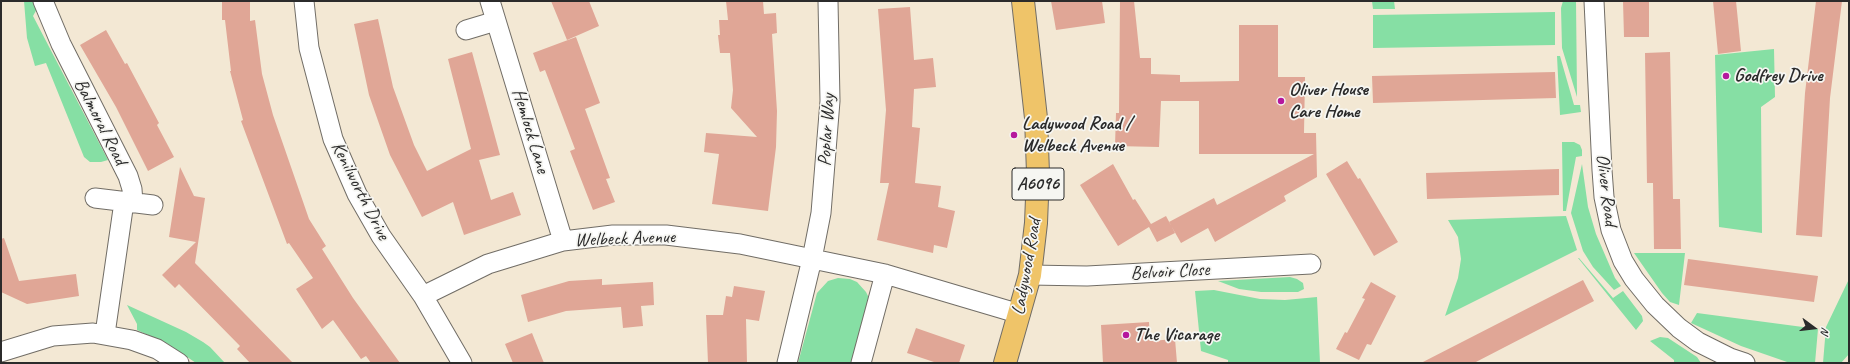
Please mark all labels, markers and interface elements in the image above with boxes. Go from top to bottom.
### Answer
place label: Godfrey Drive [1734,65,1823,87]
marker: Godfrey Drive [1721,71,1731,81]
street label: Balmoral Road [69,75,131,169]
place label: Oliver House Care Home [1289,79,1368,123]
street label: Hemlock Lane [506,86,554,176]
street label: Poplar Way [814,93,840,167]
marker: Oliver House Care Home [1276,96,1286,106]
place label: Ladywood Road / Welbeck Avenue [1022,113,1132,157]
marker: Ladywood Road / Welbeck Avenue [1009,130,1019,140]
street label: Kenilworth Drive [326,138,394,244]
street label: Oliver Road [1590,153,1622,227]
road number: A6096 [1012,168,1064,200]
street label: Ladywood Road [1007,217,1047,317]
street label: Welbeck Avenue [575,226,675,252]
street label: Belvoir Close [1130,259,1210,285]
north arrow [1794,308,1834,348]
place label: The Vicarage [1134,324,1219,346]
text: N [1818,326,1833,336]
marker: The Vicarage [1121,330,1131,340]

